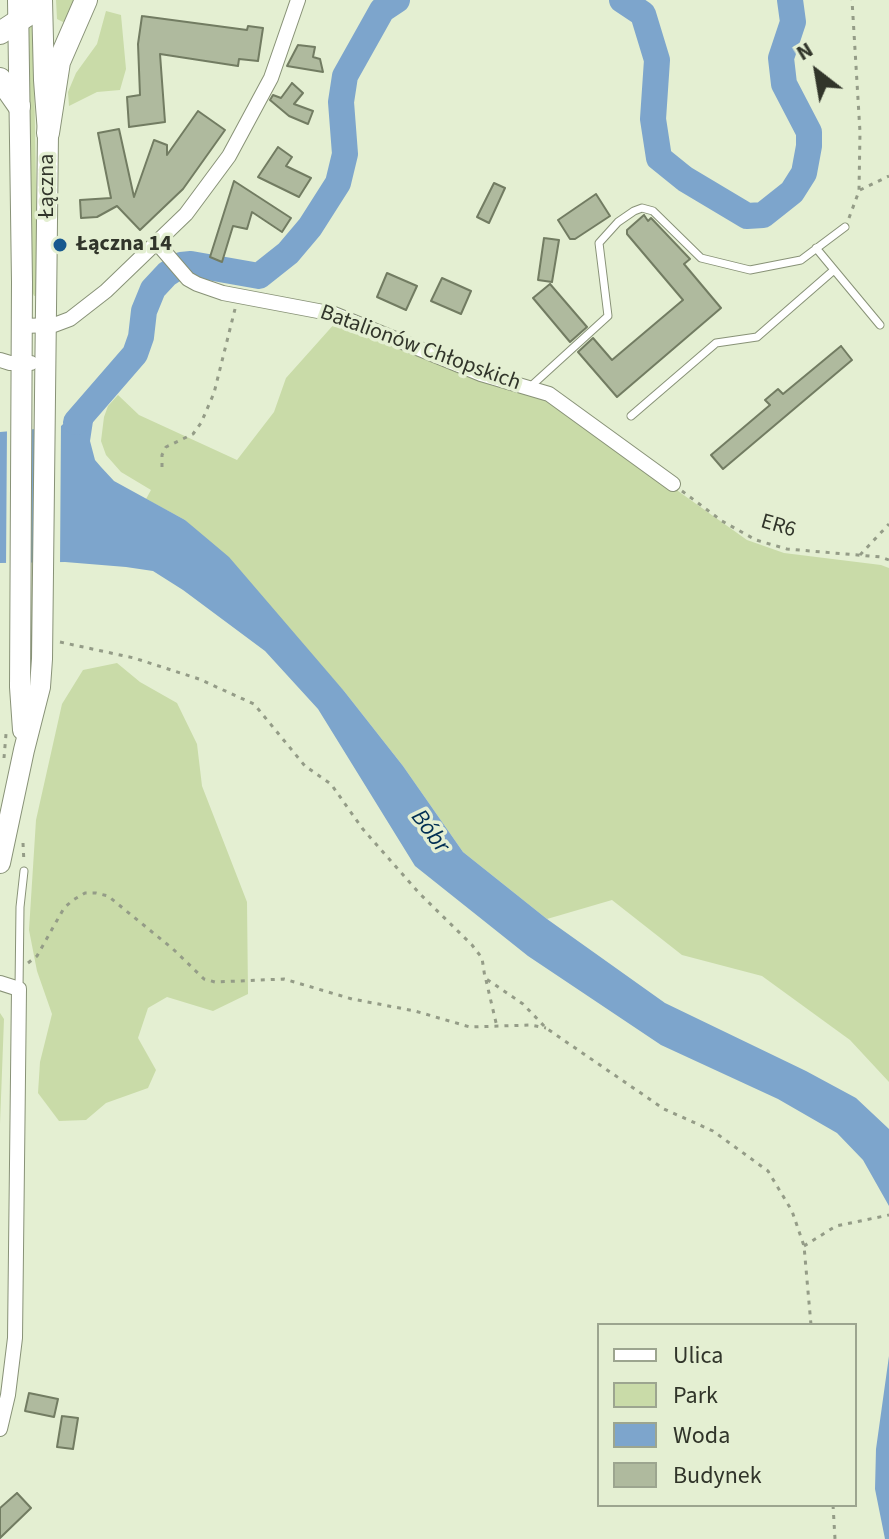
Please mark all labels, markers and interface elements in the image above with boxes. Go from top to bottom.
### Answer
north arrow [777,32,857,112]
text: N [790,34,819,69]
street label: Łączna [35,154,61,218]
place label: Łączna 14 [76,232,172,258]
marker: Łączna 14 [51,236,69,254]
street label: Batalionów Chłopskich [316,300,524,398]
street label: ER6 [758,509,798,545]
water label: Bóbr [403,805,455,859]
legend [597,1323,857,1507]
text: Ulica [673,1338,723,1373]
text: Park [673,1378,718,1413]
text: Woda [673,1418,730,1453]
text: Budynek [673,1458,762,1493]

